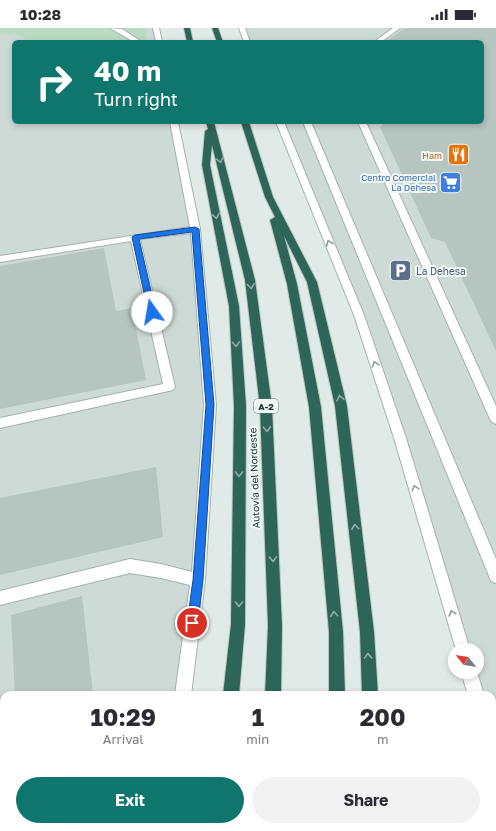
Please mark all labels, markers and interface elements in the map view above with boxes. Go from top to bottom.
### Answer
text: 10:28 [20,5,61,23]
text: 40 m [94,54,161,87]
icon: right [28,56,80,108]
text: Turn right [94,88,178,110]
restaurant icon: Ham [445,142,471,168]
place label: Ham [422,150,442,161]
one-way arrow [215,157,223,163]
supermarket icon: Centro Comercial La Dehesa [438,169,464,195]
place label: Centro Comercial La Dehesa [361,172,436,193]
one-way arrow [211,213,220,219]
one-way arrow [326,239,334,246]
parking icon: La Dehesa [387,258,413,284]
place label: La Dehesa [416,265,466,277]
one-way arrow [246,283,255,289]
position arrow [131,291,173,333]
one-way arrow [231,341,240,347]
one-way arrow [371,361,380,368]
one-way arrow [336,395,344,401]
road number: A-2 [254,399,278,413]
one-way arrow [263,426,272,432]
street label: Autovía del Nordeste [246,427,262,529]
one-way arrow [235,471,243,477]
one-way arrow [411,485,420,492]
one-way arrow [351,524,360,530]
one-way arrow [268,556,277,562]
one-way arrow [235,601,243,607]
pin [175,606,209,640]
one-way arrow [448,609,457,616]
one-way arrow [330,611,339,617]
icon: arrive [181,612,203,634]
north arrow [448,643,484,679]
map controls [448,643,484,679]
one-way arrow [364,653,373,659]
text: 10:29 [90,702,156,731]
text: 1 [252,702,264,731]
text: 200 [360,702,406,731]
text: Arrival [103,731,144,747]
text: min [246,731,269,747]
text: m [377,731,388,747]
button: Exit [16,777,244,823]
button: Share [252,777,480,823]

